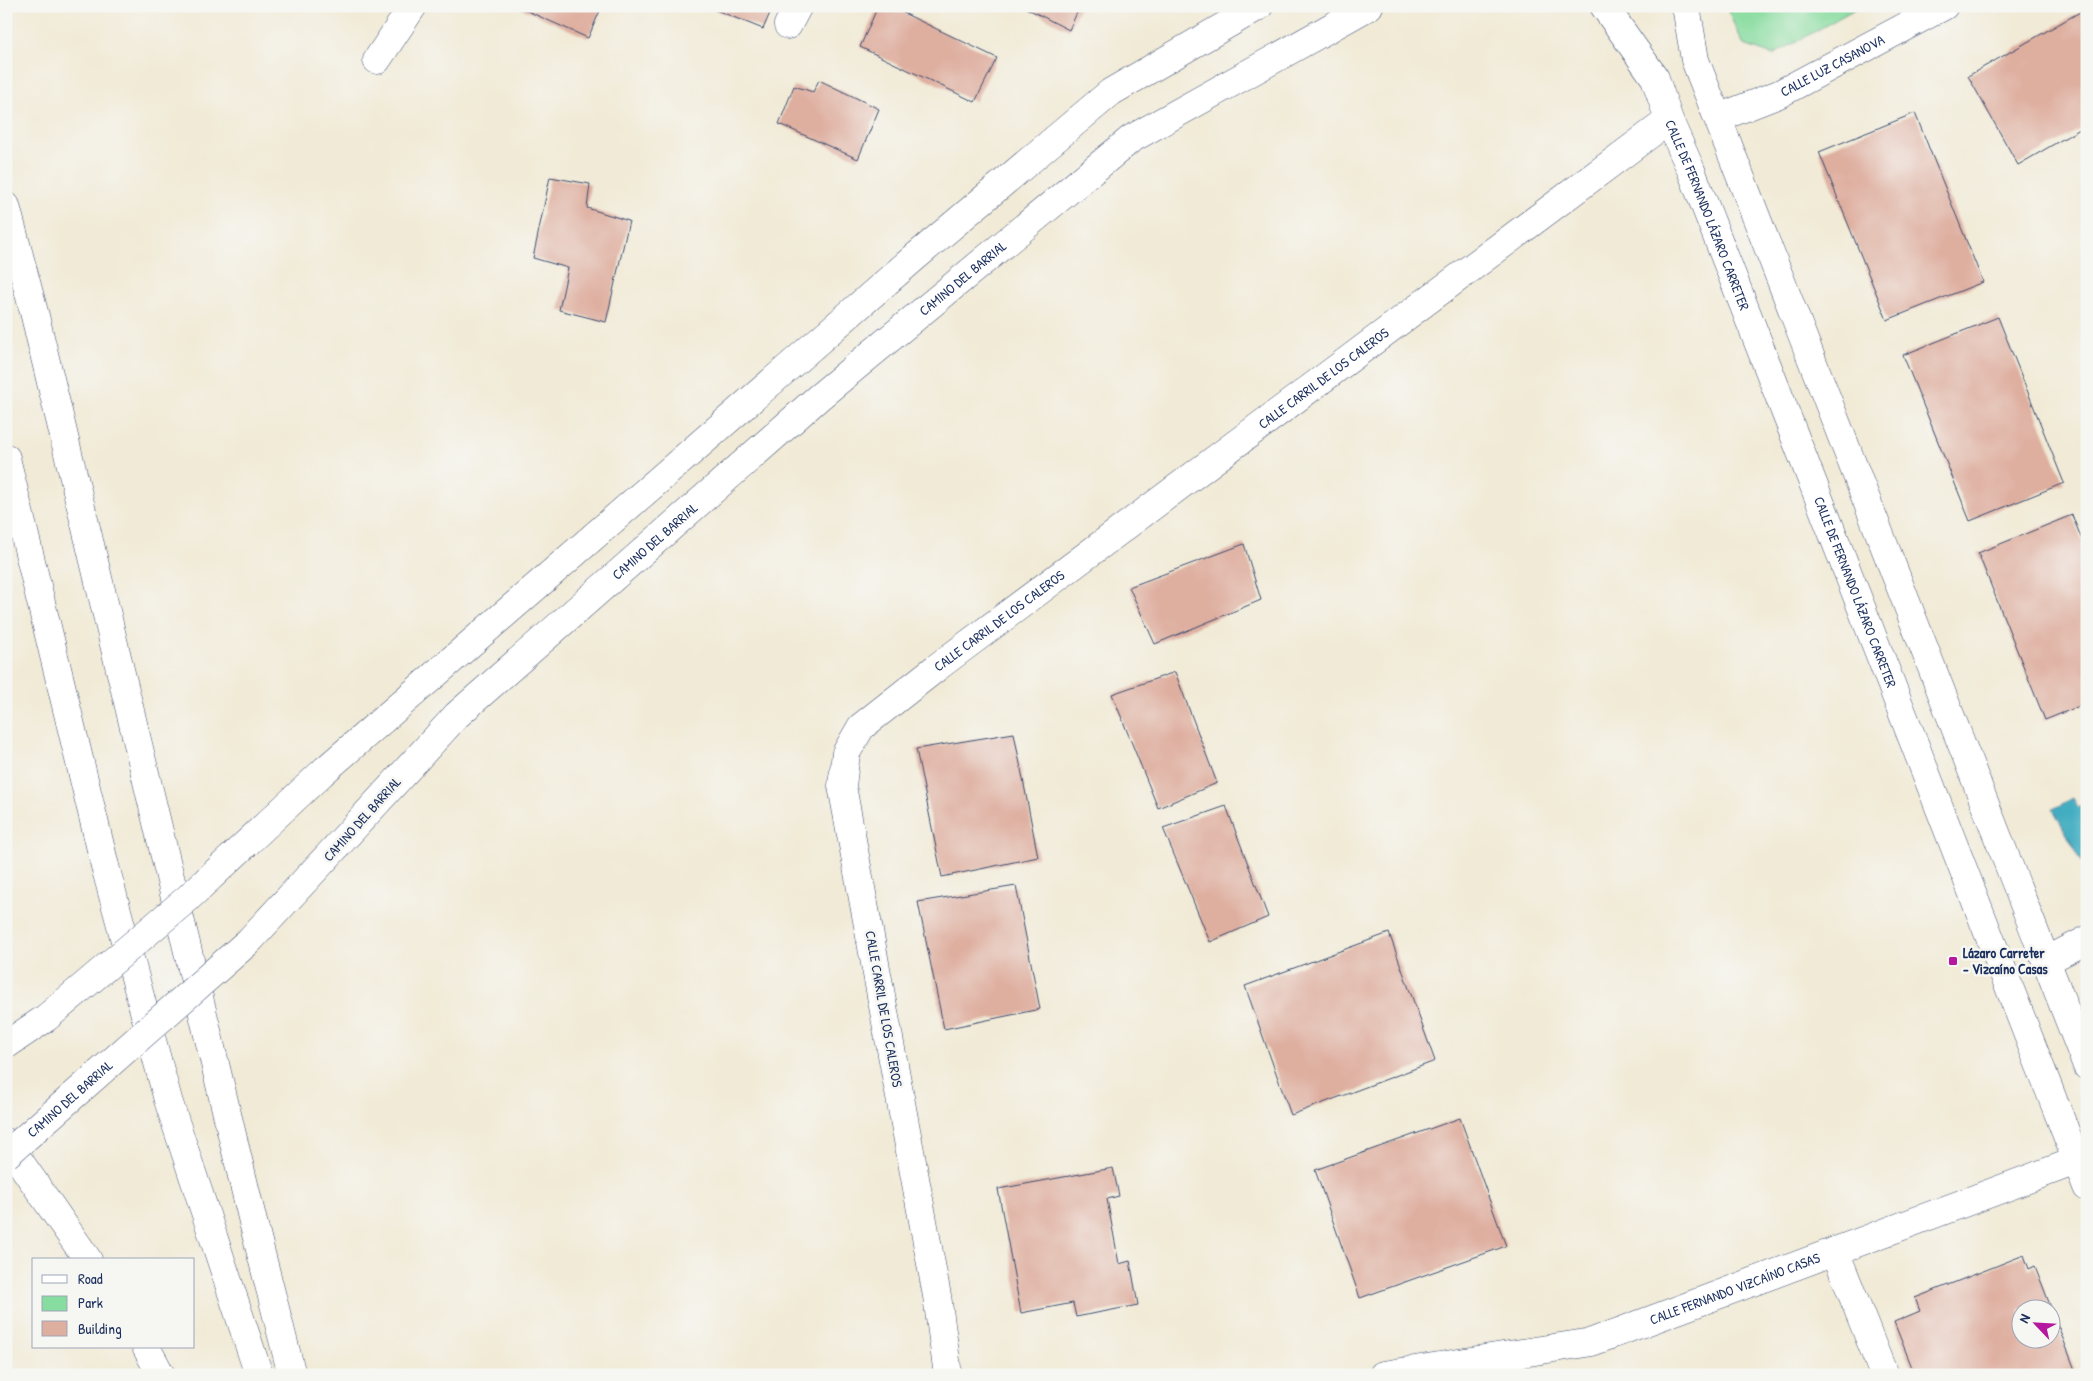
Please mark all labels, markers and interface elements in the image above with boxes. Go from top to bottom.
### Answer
street label: CALLE LUZ CASANOVA [1777,29,1888,101]
street label: CALLE DE FERNANDO LÁZARO CARRETER [1661,117,1755,313]
street label: CAMINO DEL BARRIAL [915,236,1010,319]
street label: CALLE CARRIL DE LOS CALEROS [1254,322,1393,433]
street label: CALLE DE FERNANDO LÁZARO CARRETER [1810,493,1902,690]
street label: CAMINO DEL BARRIAL [608,498,701,584]
street label: CALLE CARRIL DE LOS CALEROS [930,565,1069,676]
street label: CAMINO DEL BARRIAL [318,772,405,865]
street label: CALLE CARRIL DE LOS CALEROS [861,929,908,1089]
place label: Lázaro Carreter - Vizcaíno Casas [1963,943,2048,978]
marker: Lázaro Carreter - Vizcaíno Casas [1947,955,1959,967]
street label: CAMINO DEL BARRIAL [23,1056,116,1141]
street label: CALLE FERNANDO VIZCAÍNO CASAS [1647,1247,1823,1329]
legend [32,1258,195,1348]
text: Road [78,1268,103,1289]
text: Park [78,1292,103,1313]
north arrow [2010,1298,2060,1348]
text: N [2014,1310,2034,1326]
text: Building [78,1318,122,1339]

